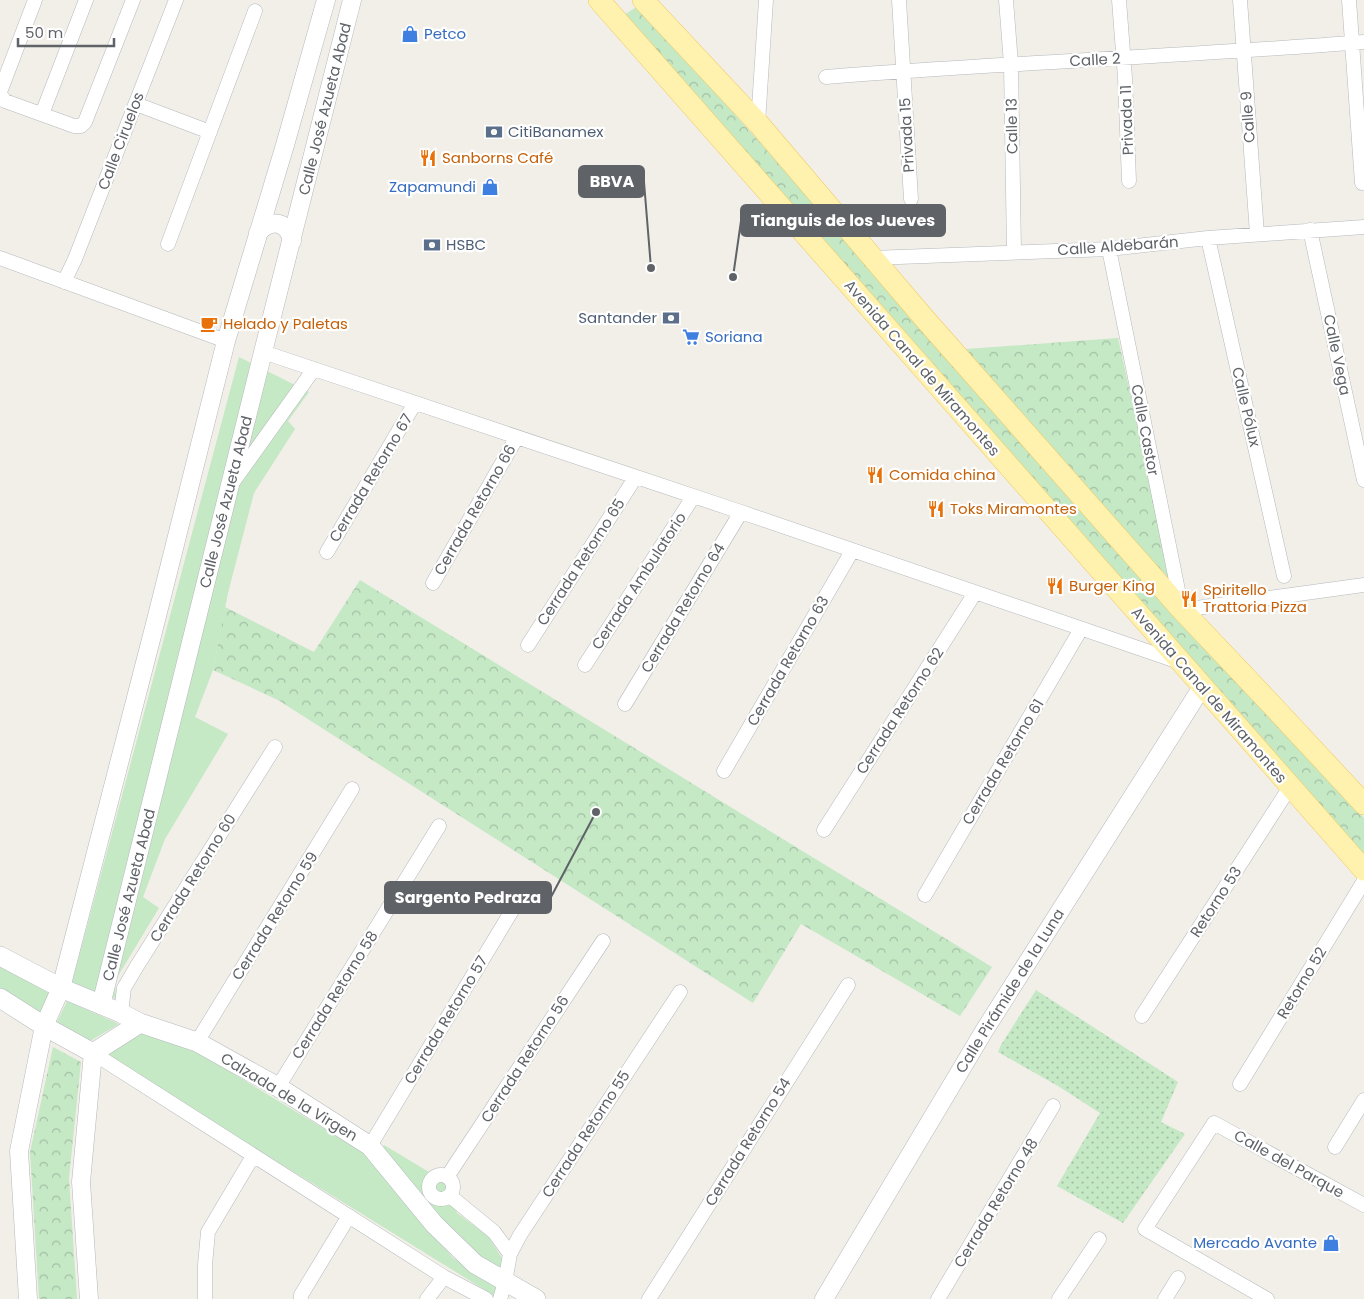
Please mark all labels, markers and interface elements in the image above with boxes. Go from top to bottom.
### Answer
scale bar [18,15,114,47]
street label: Calle José Azueta Abad [293,20,356,197]
text: 50 m [25,22,63,43]
place label: Petco [424,23,466,44]
shop icon: Petco [400,24,420,44]
street label: Calle 2 [1069,48,1121,71]
street label: Privada 11 [1115,84,1138,156]
street label: Calle Ciruelos [92,89,149,193]
street label: Calle 9 [1235,90,1260,144]
street label: Privada 15 [894,97,919,173]
street label: Calle 13 [1001,98,1022,154]
place label: CitiBanamex [508,121,603,142]
bank icon: CitiBanamex [484,122,504,142]
place label: Sanborns Café [442,147,553,168]
restaurant icon: Sanborns Café [418,148,438,168]
callout: BBVA [579,166,644,197]
text: BBVA [590,170,634,193]
place label: Zapamundi [389,176,476,197]
shop icon: Zapamundi [480,177,500,197]
callout: Tianguis de los Jueves [741,205,945,236]
text: Tianguis de los Jueves [751,209,935,232]
street label: Calle Aldebarán [1057,231,1179,260]
place label: HSBC [446,234,486,255]
bank icon: HSBC [422,235,442,255]
street label: Avenida Canal de Miramontes [840,275,1005,461]
place label: Santander [578,307,657,328]
bank icon: Santander [661,308,681,328]
place label: Helado y Paletas [223,313,348,334]
street label: Calle Vega [1319,313,1356,397]
cafe icon: Helado y Paletas [199,314,219,334]
place label: Soriana [705,326,763,347]
supermarket icon: Soriana [681,327,701,347]
street label: Calle Pólux [1227,365,1266,449]
street label: Calle Castor [1126,382,1165,478]
street label: Cerrada Retorno 67 [324,410,417,546]
street label: Calle José Azueta Abad [194,413,257,590]
street label: Cerrada Retorno 66 [429,440,521,579]
place label: Comida china [889,464,996,485]
restaurant icon: Comida china [865,465,885,485]
street label: Cerrada Retorno 65 [532,494,630,629]
place label: Toks Miramontes [950,498,1077,519]
restaurant icon: Toks Miramontes [926,499,946,519]
street label: Cerrada Ambulatorio [586,508,691,653]
street label: Cerrada Retorno 64 [636,539,730,676]
place label: Burger King [1069,575,1155,596]
restaurant icon: Burger King [1045,576,1065,596]
place label: Spiritello Trattoria Pizza [1203,579,1307,617]
restaurant icon: Spiritello Trattoria Pizza [1179,589,1199,609]
street label: Cerrada Retorno 63 [742,592,833,730]
street label: Avenida Canal de Miramontes [1127,602,1292,788]
street label: Cerrada Retorno 62 [851,643,948,778]
street label: Cerrada Retorno 61 [957,695,1048,828]
street label: Calle José Azueta Abad [97,806,160,983]
street label: Cerrada Retorno 60 [145,810,241,946]
street label: Cerrada Retorno 59 [227,848,323,984]
street label: Retorno 53 [1185,862,1246,941]
callout: Sargento Pedraza [385,882,551,913]
text: Sargento Pedraza [395,886,541,909]
street label: Calle Pirámide de la Luna [950,905,1069,1077]
street label: Cerrada Retorno 58 [287,927,383,1063]
street label: Retorno 52 [1272,943,1331,1023]
street label: Cerrada Retorno 57 [399,952,492,1088]
street label: Cerrada Retorno 56 [476,991,574,1126]
street label: Calzada de la Virgen [217,1047,362,1146]
street label: Cerrada Retorno 55 [537,1066,635,1201]
street label: Cerrada Retorno 54 [700,1074,796,1210]
street label: Calle del Parque [1230,1125,1348,1203]
street label: Cerrada Retorno 48 [949,1134,1043,1271]
place label: Mercado Avante [1193,1232,1317,1253]
shop icon: Mercado Avante [1321,1233,1341,1253]

